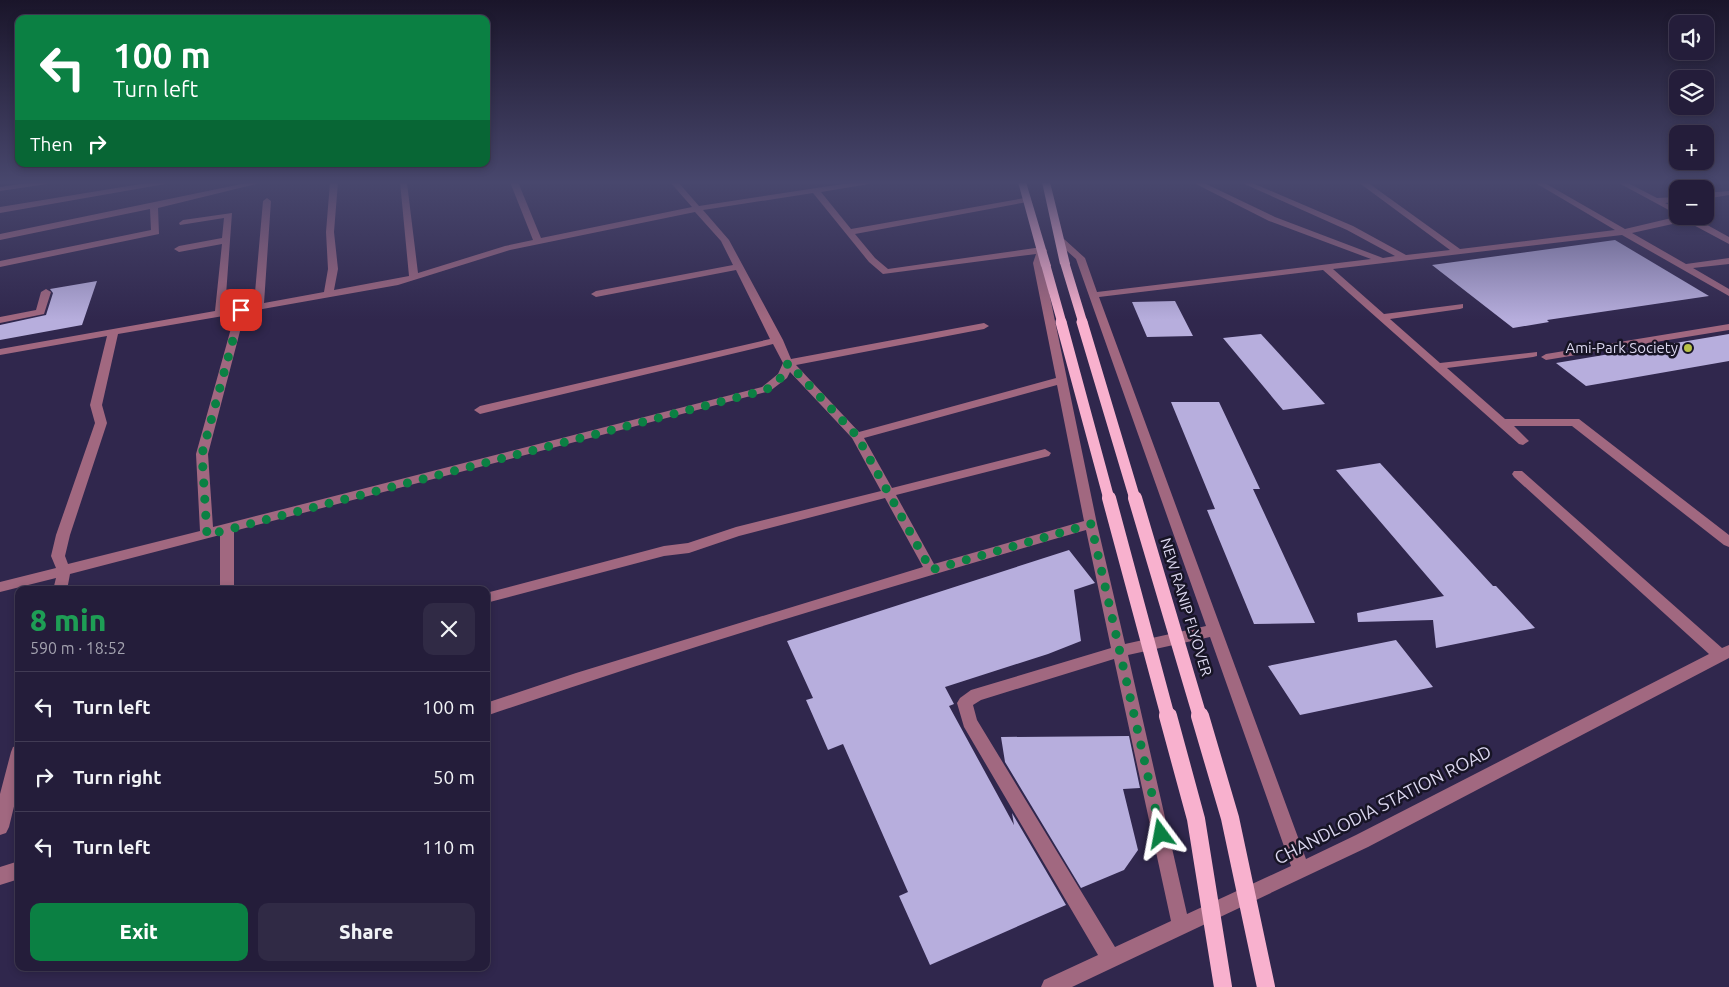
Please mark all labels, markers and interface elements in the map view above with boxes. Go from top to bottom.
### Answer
map controls [1669,15,1714,225]
button: sound [1669,15,1714,60]
icon: left [30,35,95,100]
text: 100 m [113,35,211,75]
button: layers [1669,70,1714,115]
text: Turn left [113,76,198,101]
button: + [1669,125,1714,170]
icon: right [83,130,111,158]
text: Then [30,133,73,155]
button: − [1669,180,1714,225]
pin [220,289,262,331]
icon: arrive [227,296,255,324]
place label: Ami-Park Society [1565,339,1678,356]
marker: Ami-Park Society [1682,342,1694,354]
street label: NEW RANIP FLYOVER [1157,536,1216,678]
text: 8 min [30,603,106,637]
button: close [423,603,475,655]
text: 590 m · 18:52 [30,639,126,657]
icon: left [30,693,58,721]
text: Turn left [73,696,151,718]
text: 100 m [422,696,475,718]
street label: CHANDLODIA STATION ROAD [1271,741,1494,868]
icon: right [30,763,58,791]
text: Turn right [73,766,161,788]
text: 50 m [433,766,475,788]
position arrow [1134,807,1186,859]
icon: left [30,833,58,861]
text: Turn left [73,836,151,858]
text: 110 m [422,836,475,858]
button: Exit [30,903,248,961]
button: Share [258,903,475,961]

